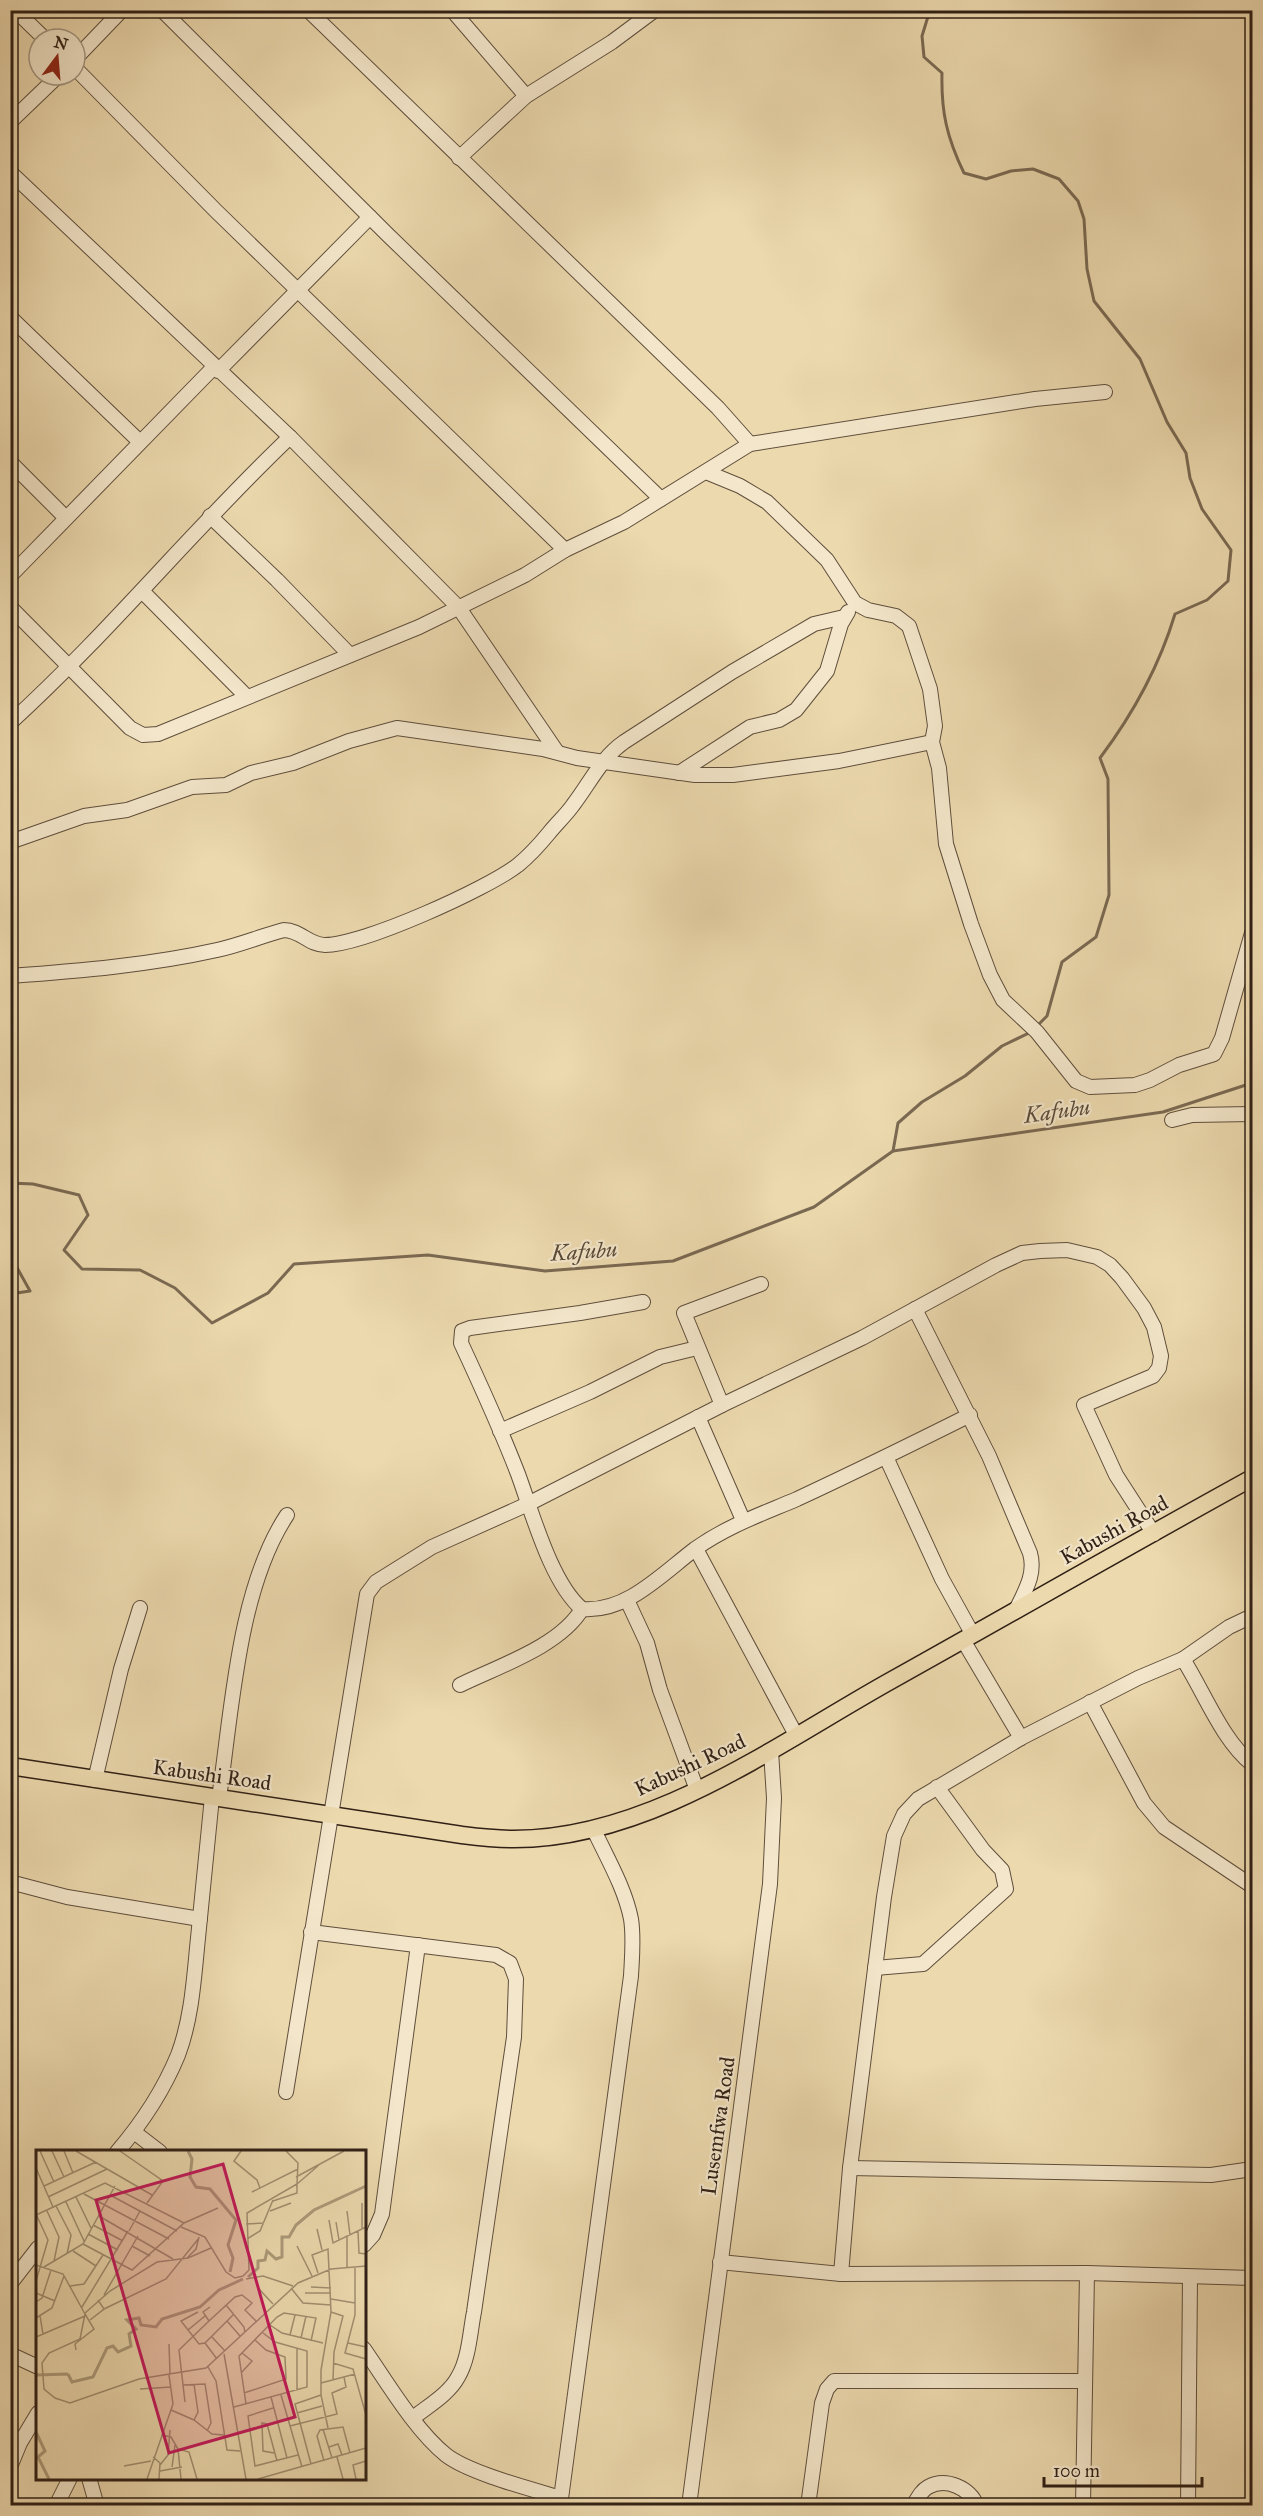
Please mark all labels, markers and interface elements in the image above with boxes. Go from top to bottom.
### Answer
north arrow [27,27,87,87]
text: N [52,32,71,54]
water label: Kafubu [1021,1093,1092,1129]
water label: Kafubu [549,1235,618,1267]
street label: Kabushi Road [1055,1489,1173,1570]
street label: Kabushi Road [630,1728,750,1802]
street label: Kabushi Road [151,1754,273,1796]
street label: Lusemfwa Road [695,2055,741,2197]
inset map [36,2150,366,2480]
scale bar [1044,2450,1202,2488]
text: 100 m [1053,2460,1100,2482]

